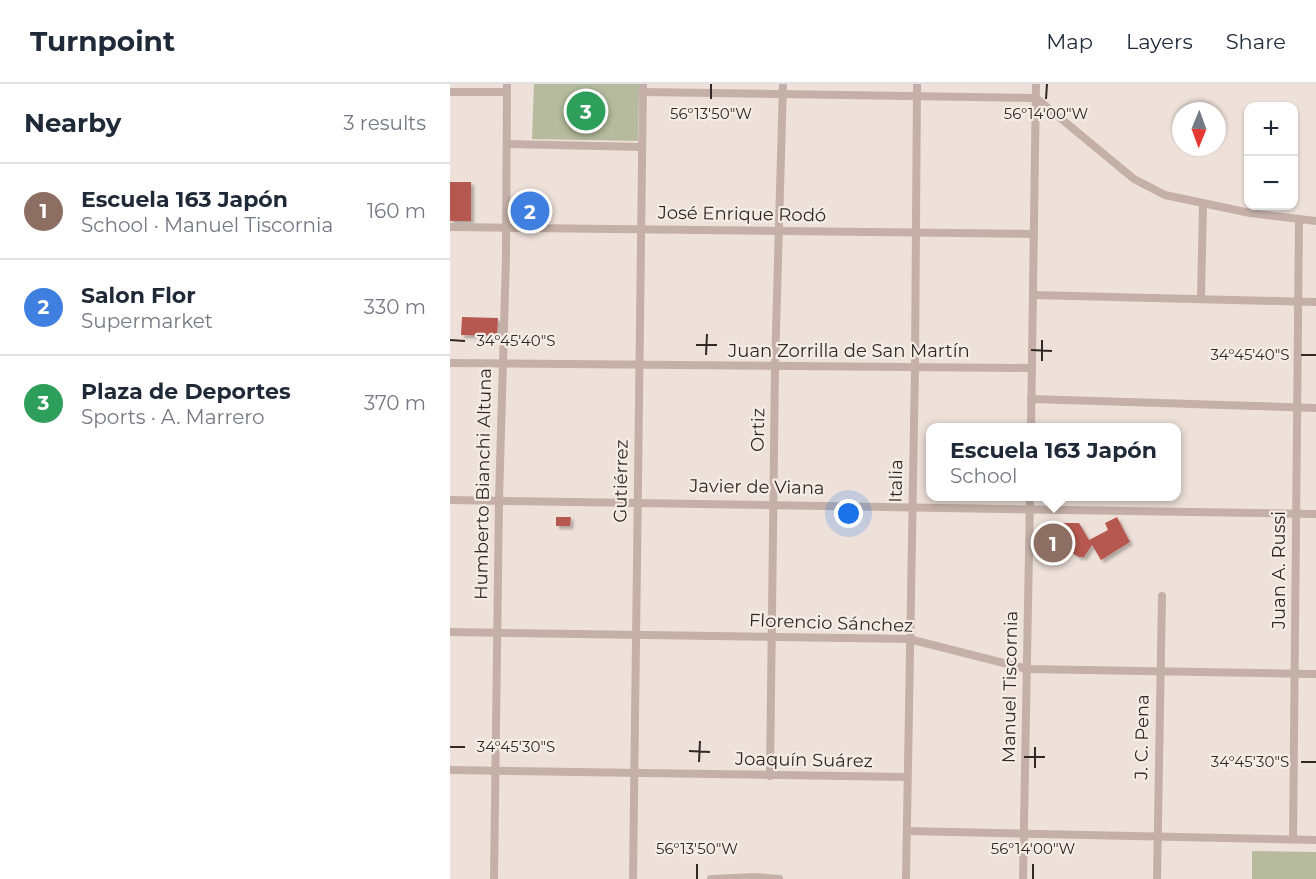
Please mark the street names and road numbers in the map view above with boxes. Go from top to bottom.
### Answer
street label: José Enrique Rodó [657,202,826,226]
street label: Juan Zorrilla de San Martín [727,340,970,362]
street label: Humberto Bianchi Altuna [470,368,496,600]
street label: Ortiz [747,408,769,452]
street label: Gutiérrez [609,439,633,523]
street label: Italia [885,459,907,503]
street label: Javier de Viana [688,475,825,499]
street label: Juan A. Russi [1268,511,1290,630]
street label: Florencio Sánchez [748,609,914,637]
street label: Manuel Tiscornia [998,611,1022,763]
street label: J. C. Pena [1130,694,1154,781]
street label: Joaquín Suárez [734,748,873,772]

